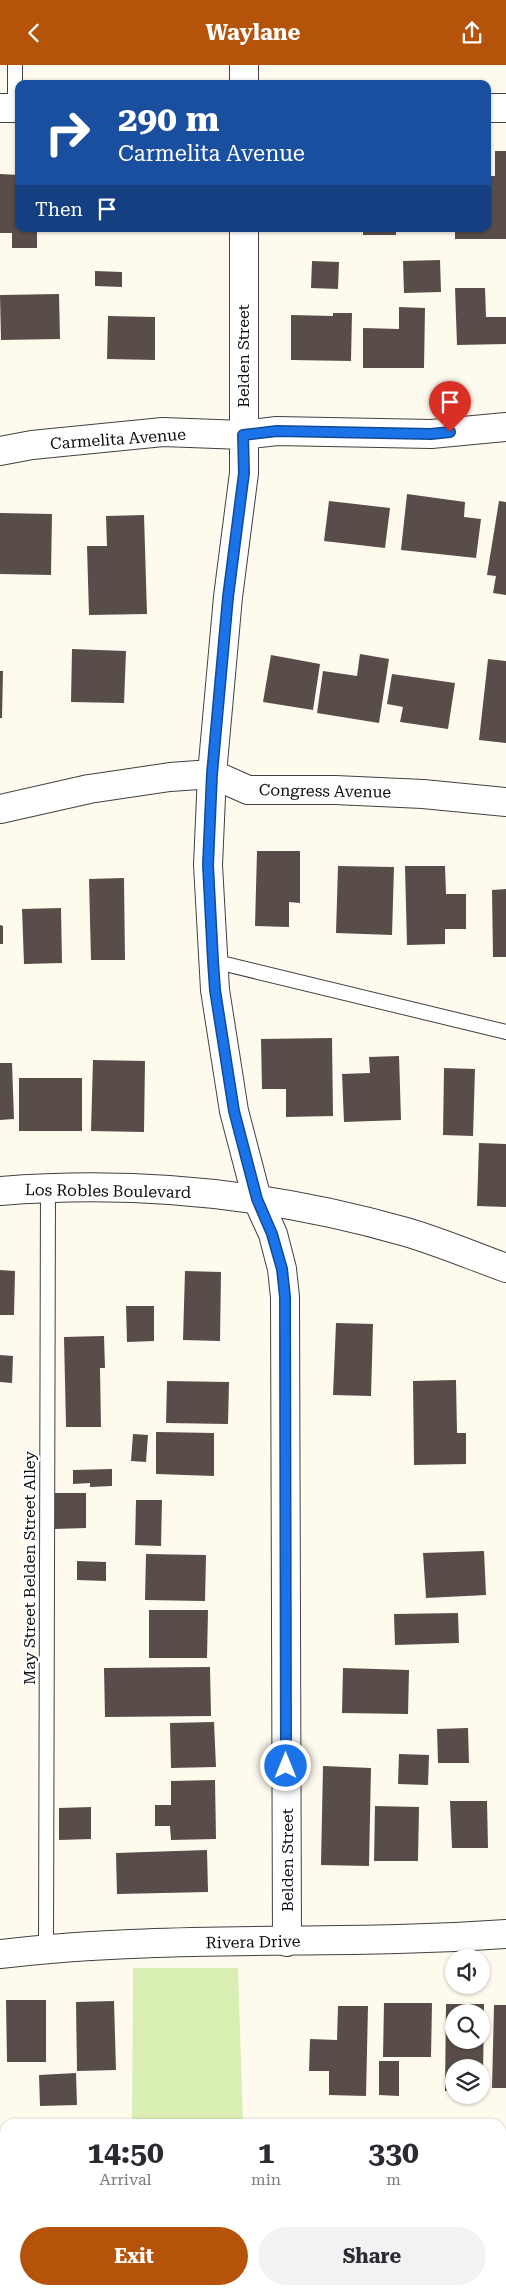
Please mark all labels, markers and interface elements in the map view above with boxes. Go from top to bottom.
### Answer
icon: back [20,19,48,47]
icon: share [458,19,486,47]
text: Waylane [205,20,301,45]
text: 290 m [118,99,219,140]
icon: right [35,100,100,165]
text: Carmelita Avenue [118,141,305,166]
icon: arrive [93,195,121,223]
text: Then [35,198,83,221]
street label: Belden Street [234,304,253,408]
pin [429,381,471,432]
icon: arrive [436,388,464,416]
street label: Carmelita Avenue [50,425,187,453]
street label: Congress Avenue [259,780,392,802]
street label: Los Robles Boulevard [25,1180,191,1202]
street label: May Street Belden Street Alley [20,1451,39,1685]
position arrow [259,1739,311,1791]
street label: Belden Street [278,1808,297,1912]
street label: Rivera Drive [205,1932,301,1952]
map controls [445,1949,490,2104]
button: sound [445,1949,490,1994]
button: search [445,2004,490,2049]
button: layers [445,2059,490,2104]
text: 14:50 [87,2135,164,2170]
text: 1 [258,2135,274,2170]
text: 330 [368,2135,419,2170]
text: Arrival [100,2170,152,2189]
text: min [251,2170,281,2189]
text: m [386,2170,401,2189]
button: Exit [20,2227,248,2285]
button: Share [258,2227,486,2285]

